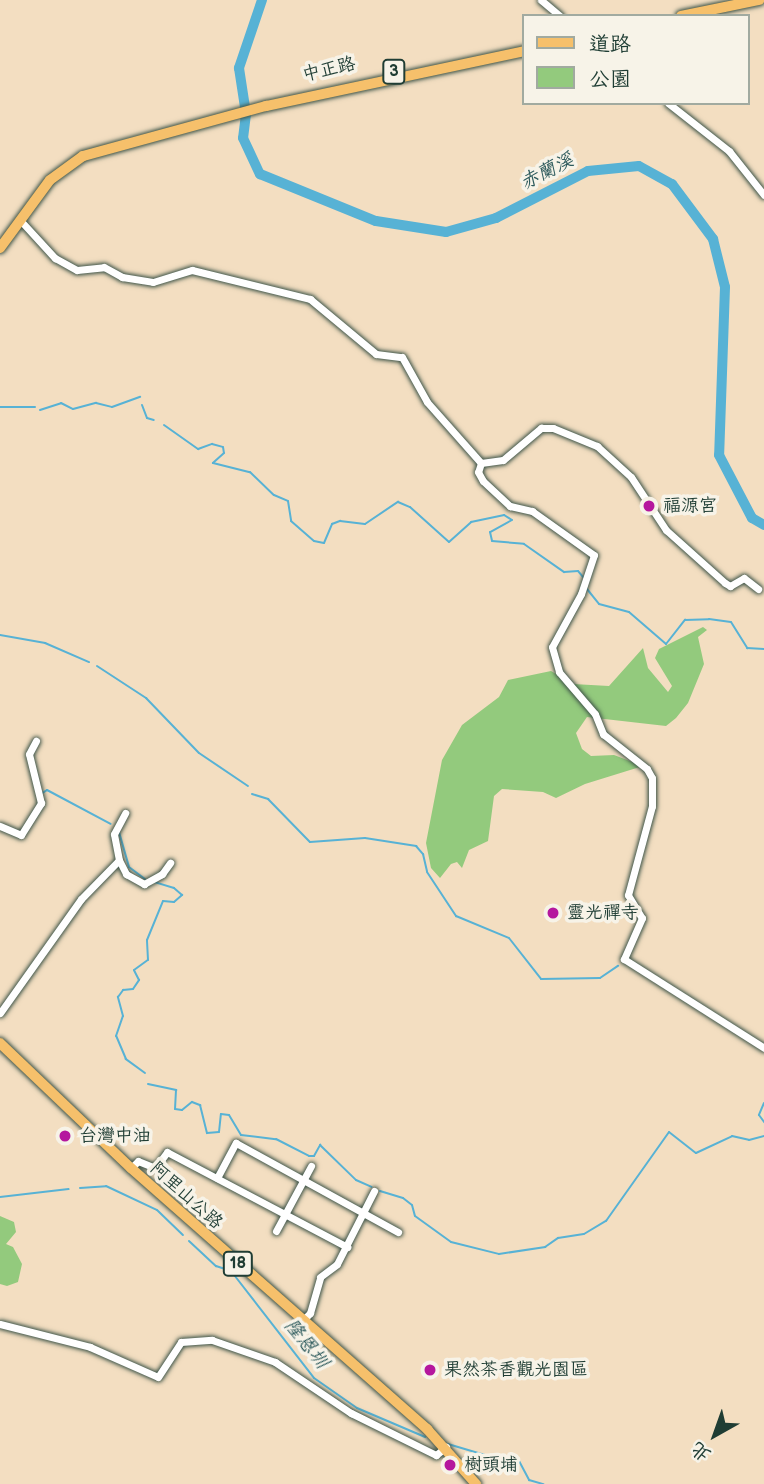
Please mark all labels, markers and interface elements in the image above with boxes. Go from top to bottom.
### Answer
legend [522,14,750,105]
text: 道路 [589,32,631,57]
street label: 中正路 [300,53,358,87]
road number: 3 [382,60,406,85]
text: 公園 [589,67,631,92]
water label: 赤蘭溪 [516,149,578,195]
place label: 福源宮 [663,495,717,517]
marker: 福源宮 [641,498,657,514]
place label: 靈光禪寺 [567,902,639,924]
marker: 靈光禪寺 [545,905,561,921]
place label: 台灣中油 [79,1125,151,1147]
marker: 台灣中油 [57,1128,73,1144]
street label: 阿里山公路 [145,1158,227,1234]
road number: 18 [222,1252,254,1276]
water label: 隆恩圳 [279,1315,333,1373]
place label: 果然茶香觀光園區 [444,1359,588,1381]
marker: 果然茶香觀光園區 [422,1362,438,1378]
north arrow [680,1400,750,1470]
text: 北 [687,1437,716,1466]
place label: 樹頭埔 [464,1454,518,1476]
marker: 樹頭埔 [442,1457,458,1473]

